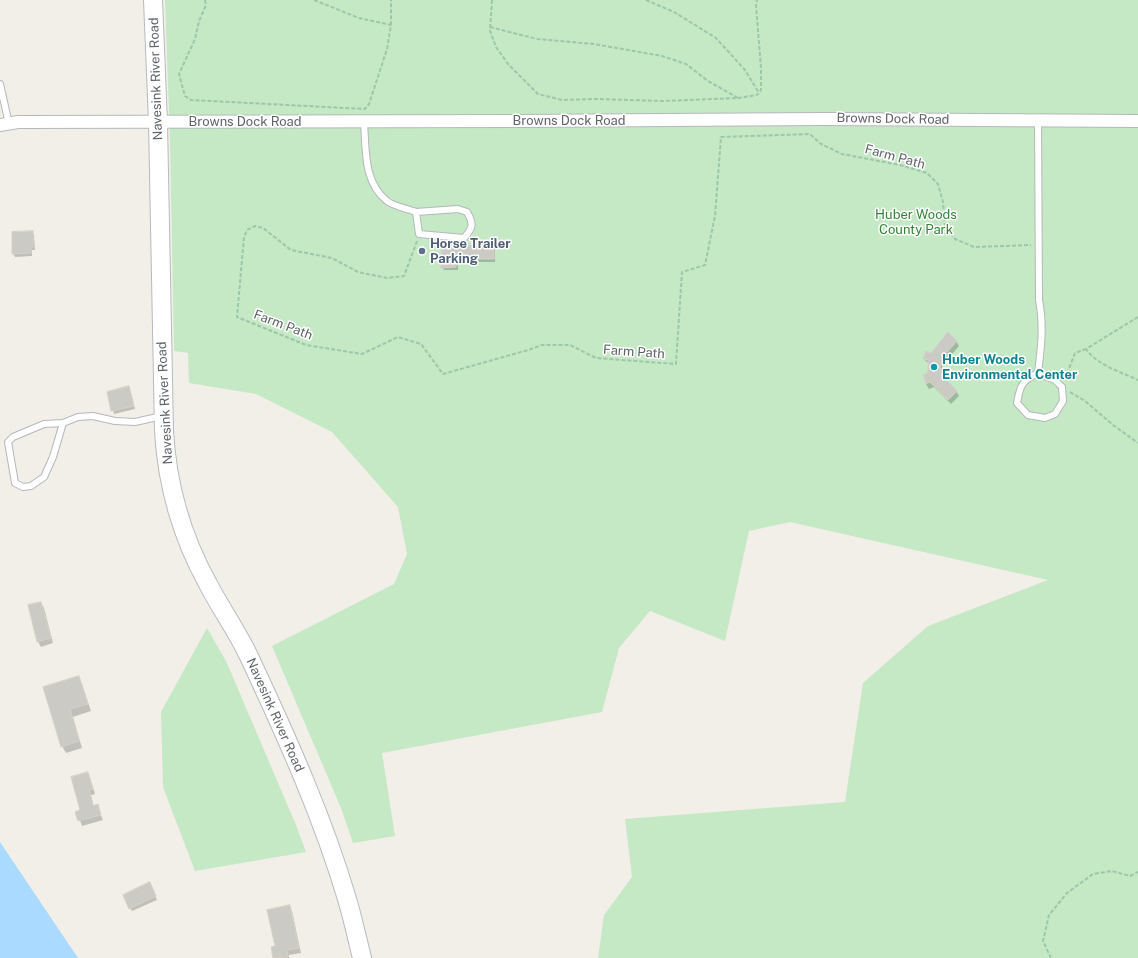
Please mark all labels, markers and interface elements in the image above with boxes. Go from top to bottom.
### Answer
street label: Navesink River Road [146,17,166,141]
street label: Browns Dock Road [836,110,950,128]
street label: Browns Dock Road [513,113,625,129]
street label: Browns Dock Road [189,114,301,130]
street label: Farm Path [863,141,927,173]
park label: Huber Woods County Park [875,207,957,238]
place label: Horse Trailer Parking [430,236,511,267]
marker: Horse Trailer Parking [417,246,427,256]
street label: Farm Path [251,307,315,343]
street label: Navesink River Road [154,341,176,465]
street label: Farm Path [603,342,665,362]
place label: Huber Woods Environmental Center [942,352,1077,383]
marker: Huber Woods Environmental Center [929,362,939,372]
street label: Navesink River Road [243,656,307,774]

